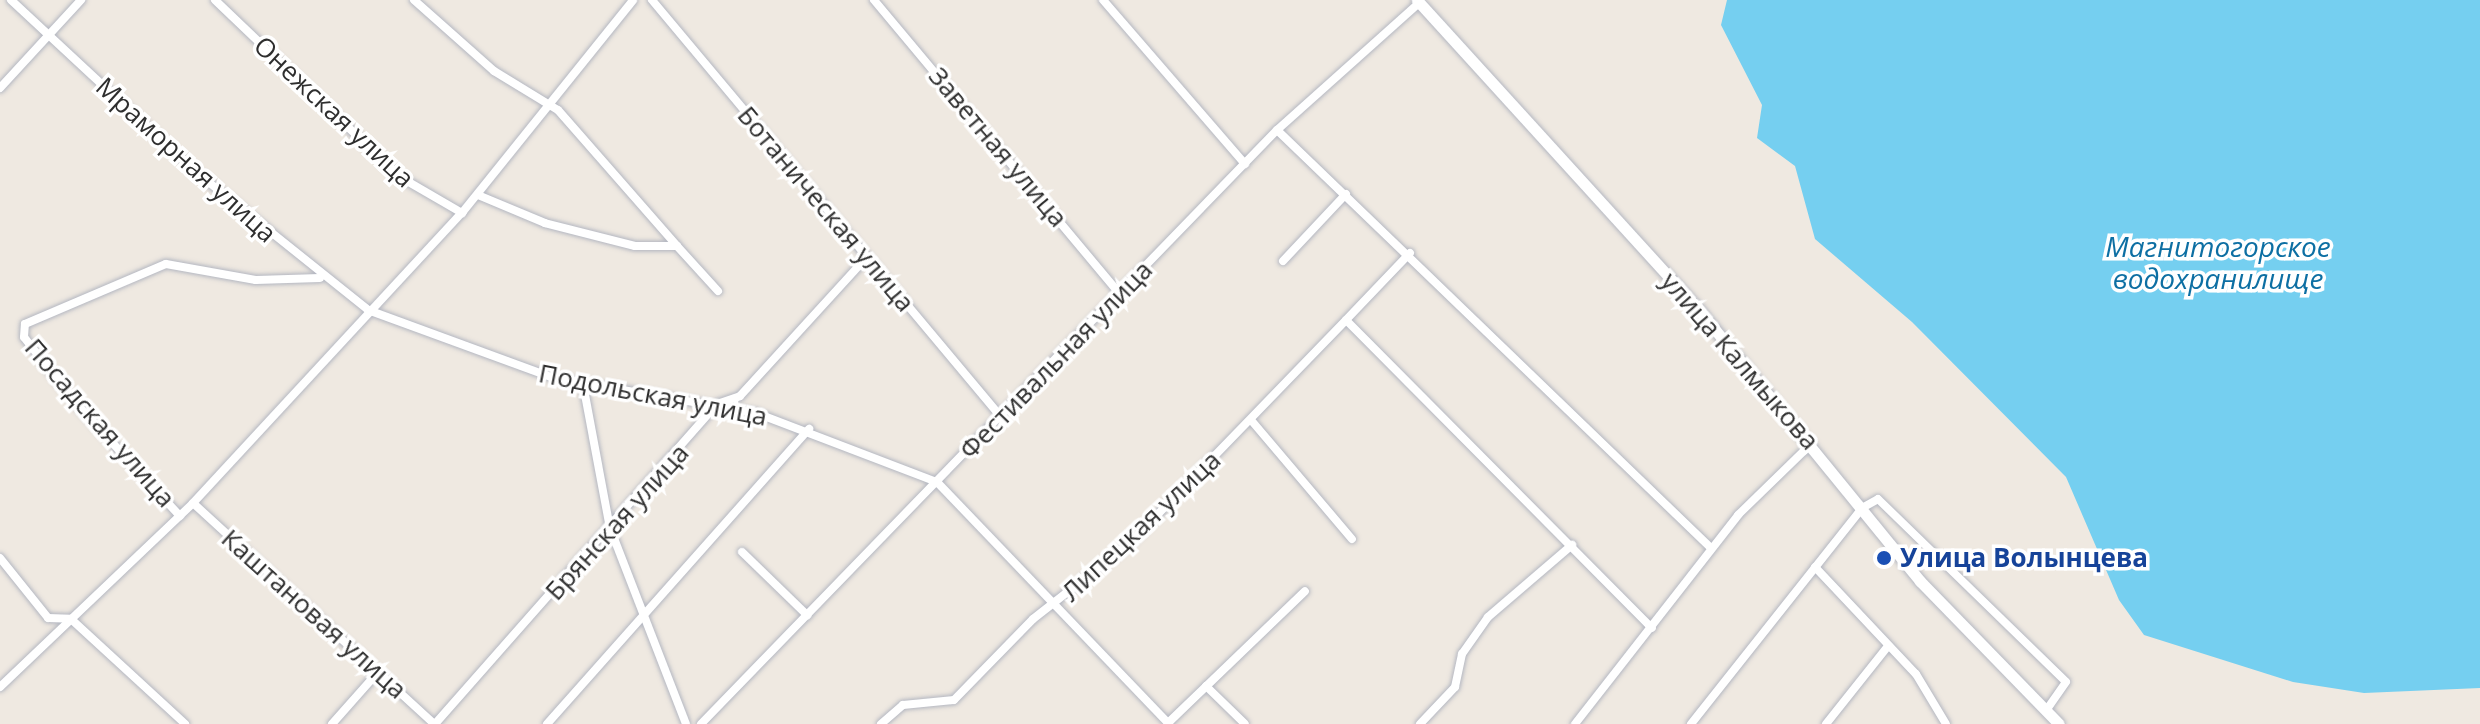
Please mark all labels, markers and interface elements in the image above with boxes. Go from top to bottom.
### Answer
street label: Онежская улица [248,30,420,194]
street label: Заветная улица [922,61,1074,233]
street label: Мраморная улица [90,71,282,249]
street label: Ботаническая улица [731,100,921,318]
water label: Магнитогорское водохранилище [2105,229,2331,295]
street label: Фестивальная улица [953,254,1159,466]
street label: улица Калмыкова [1655,266,1825,456]
street label: Посадская улица [18,332,182,514]
street label: Подольская улица [536,358,770,432]
street label: Брянская улица [539,438,695,606]
street label: Липецкая улица [1055,444,1227,608]
street label: Каштановая улица [215,523,413,705]
place label: Улица Волынцева [1900,542,2148,574]
marker: Улица Волынцева [1875,549,1893,567]

